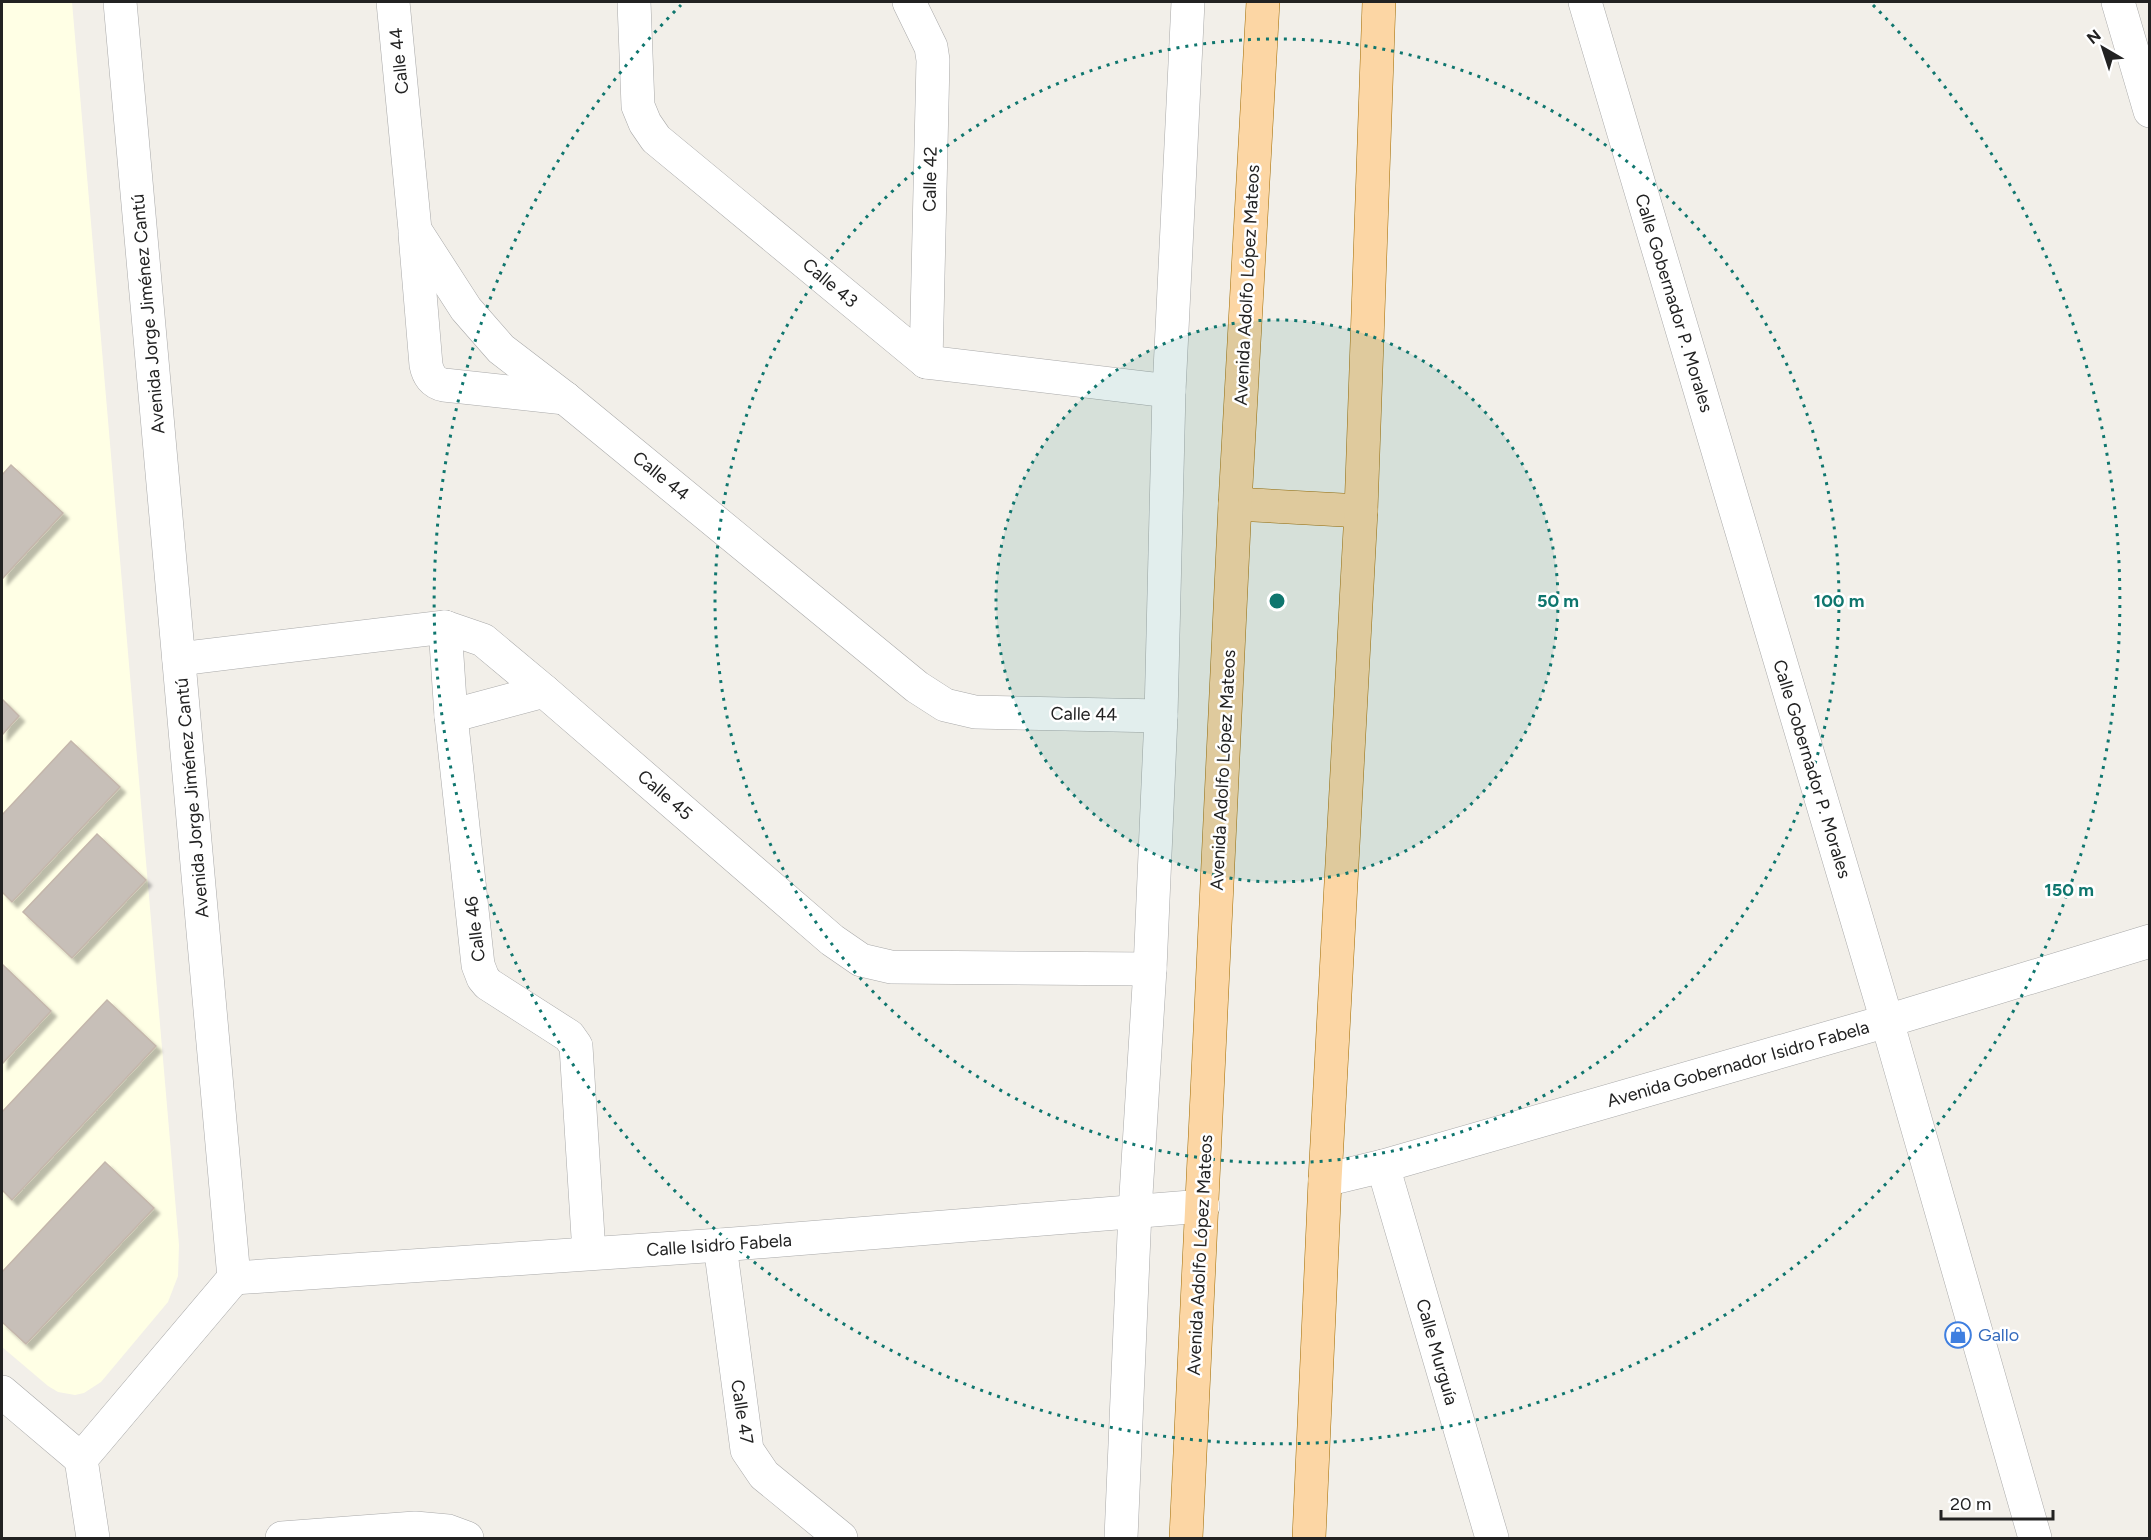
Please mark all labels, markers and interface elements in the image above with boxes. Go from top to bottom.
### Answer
north arrow [2073,18,2133,78]
text: N [2083,25,2105,48]
street label: Calle 44 [385,27,413,95]
street label: Calle 42 [918,146,942,212]
street label: Avenida Adolfo López Mateos [1230,164,1264,406]
street label: Calle Gobernador P. Morales [1630,191,1718,415]
street label: Avenida Jorge Jiménez Cantú [127,193,169,435]
street label: Calle 43 [798,254,862,312]
street label: Calle 44 [628,446,694,506]
text: 50 m [1537,590,1579,612]
text: 100 m [1814,590,1864,612]
centre of rings [1267,591,1287,611]
street label: Avenida Adolfo López Mateos [1206,649,1240,891]
street label: Calle Gobernador P. Morales [1768,657,1856,881]
street label: Avenida Jorge Jiménez Cantú [171,677,213,919]
street label: Calle 44 [1050,702,1118,726]
street label: Calle 45 [633,765,697,825]
text: 150 m [2044,879,2094,901]
street label: Calle 46 [460,895,490,963]
street label: Avenida Gobernador Isidro Fabela [1604,1016,1872,1112]
street label: Avenida Adolfo López Mateos [1183,1134,1217,1376]
street label: Calle Isidro Fabela [646,1229,792,1261]
street label: Calle Murguía [1411,1296,1463,1408]
shop icon: Gallo [1943,1320,1973,1350]
place label: Gallo [1978,1324,2019,1346]
street label: Calle 47 [726,1378,758,1446]
scale bar [1941,1483,2054,1521]
text: 20 m [1950,1493,1991,1515]

